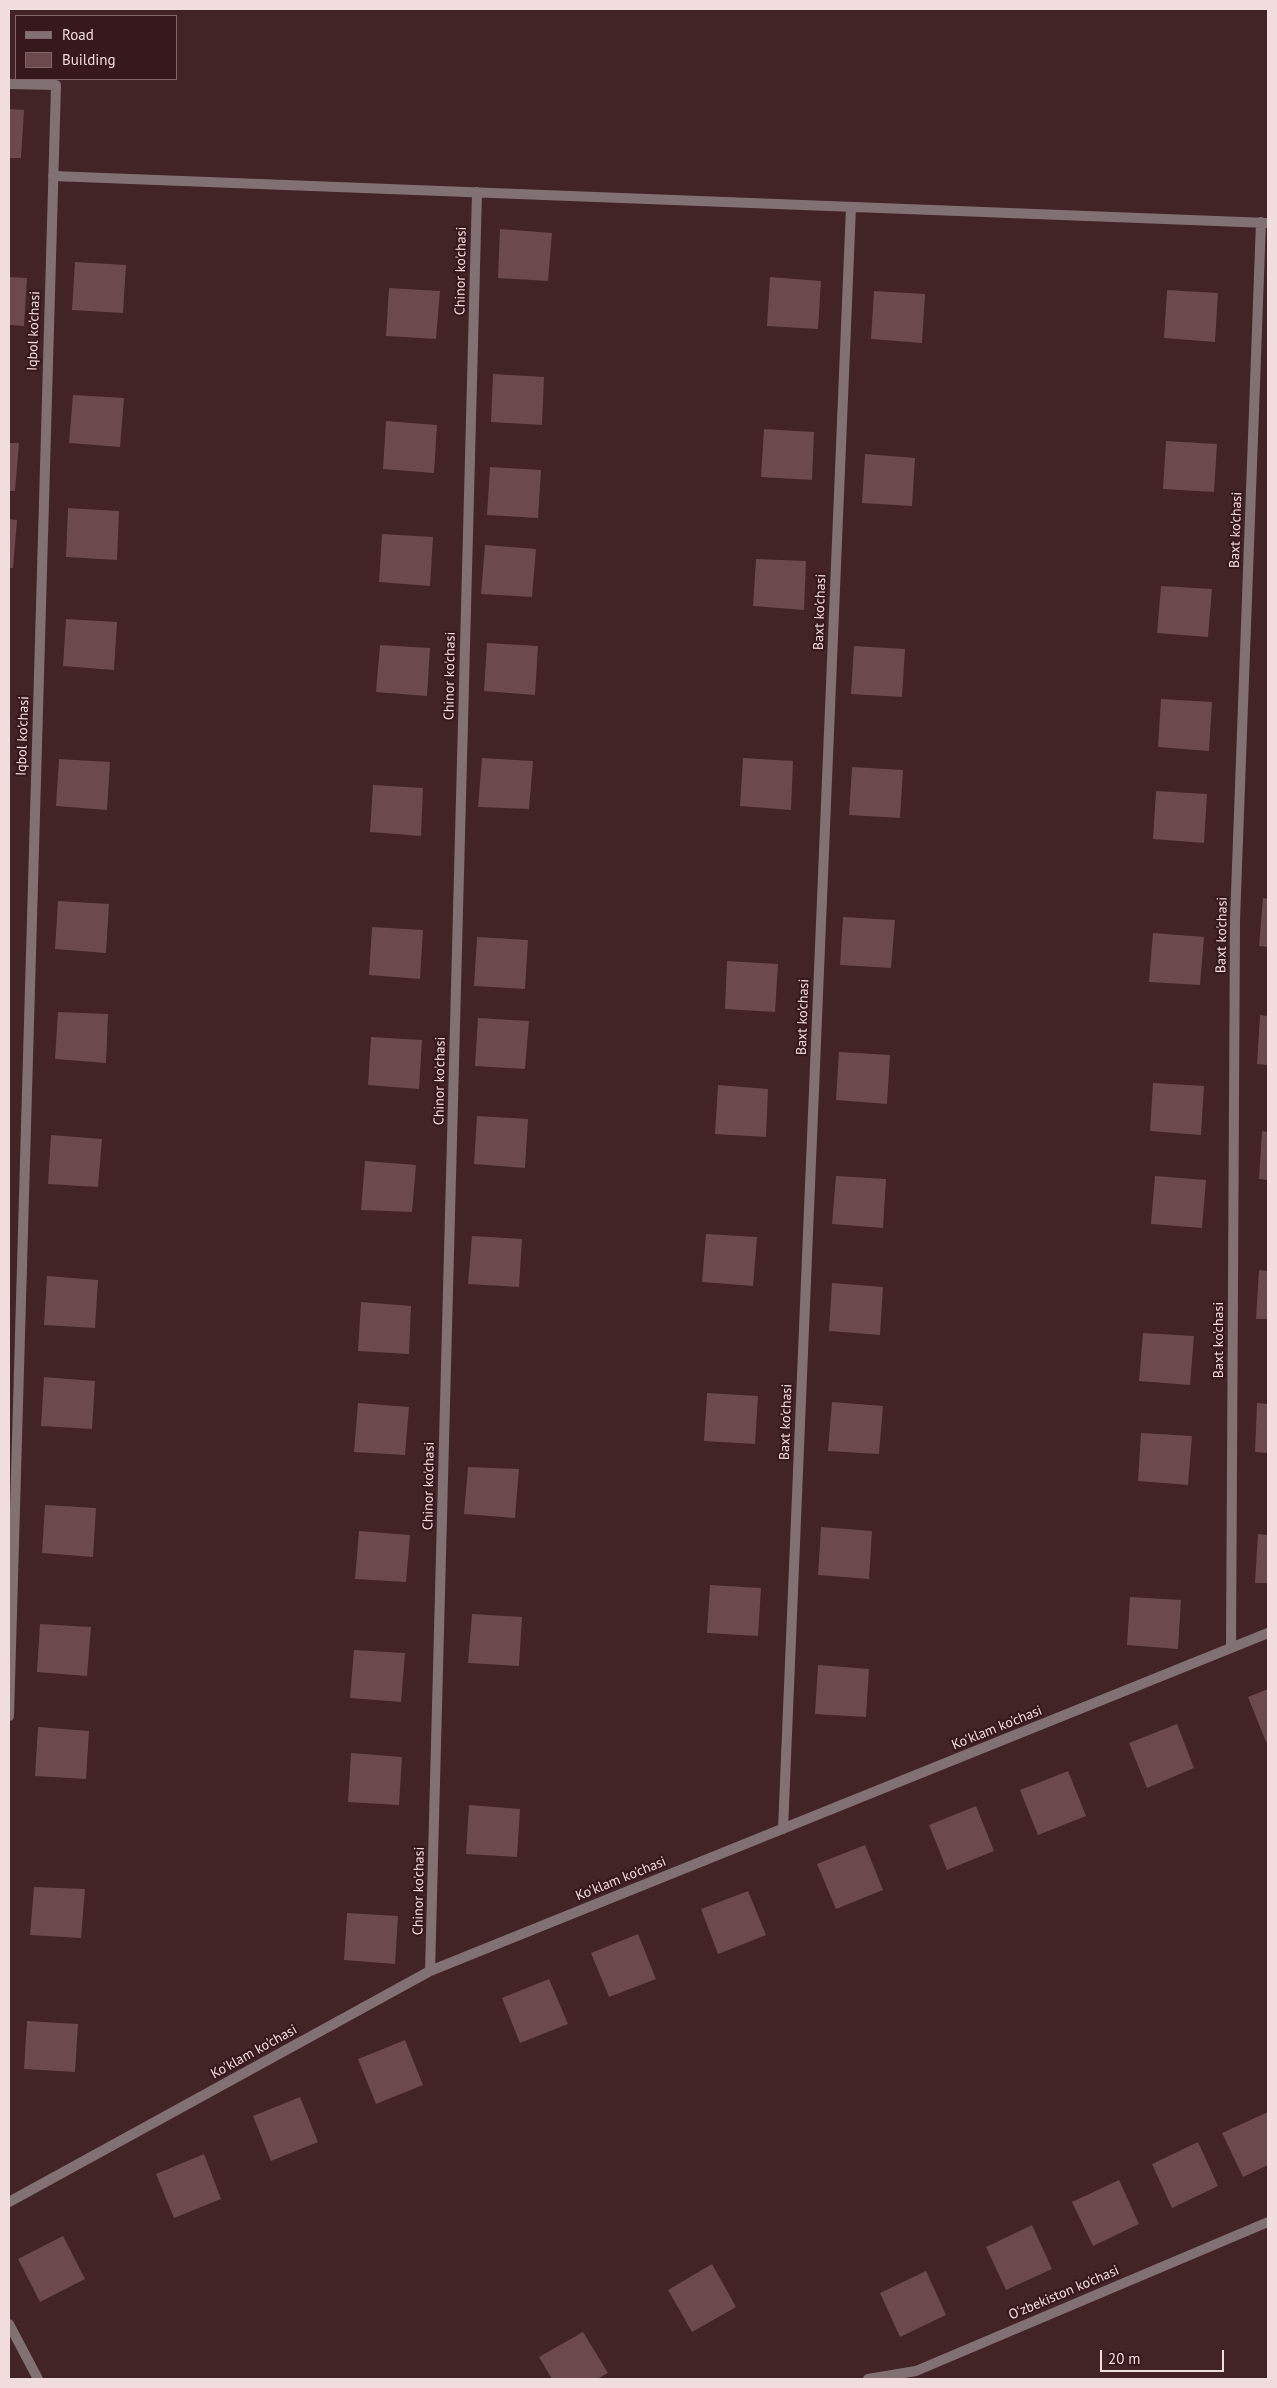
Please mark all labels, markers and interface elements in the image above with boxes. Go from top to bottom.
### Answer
legend [15,15,178,80]
text: Road [62,25,94,44]
text: Building [62,50,116,69]
street label: Chinor ko'chasi [452,227,470,315]
street label: Iqbol ko'chasi [24,291,44,371]
street label: Baxt ko'chasi [1226,492,1246,568]
street label: Baxt ko'chasi [810,574,830,650]
street label: Chinor ko'chasi [441,632,459,720]
street label: Iqbol ko'chasi [13,696,33,776]
street label: Baxt ko'chasi [1213,897,1231,973]
street label: Baxt ko'chasi [793,979,813,1055]
street label: Chinor ko'chasi [431,1037,449,1125]
street label: Baxt ko'chasi [1211,1302,1227,1378]
street label: Baxt ko'chasi [776,1384,796,1460]
street label: Chinor ko'chasi [420,1442,438,1530]
street label: Ko'klam ko'chasi [949,1702,1045,1754]
street label: Chinor ko'chasi [410,1847,428,1935]
street label: Ko'klam ko'chasi [573,1853,669,1905]
street label: Ko'klam ko'chasi [208,2021,300,2083]
street label: O'zbekiston ko'chasi [1006,2262,1122,2324]
scale bar [1102,2340,1226,2372]
text: 20 m [1108,2349,1141,2368]

